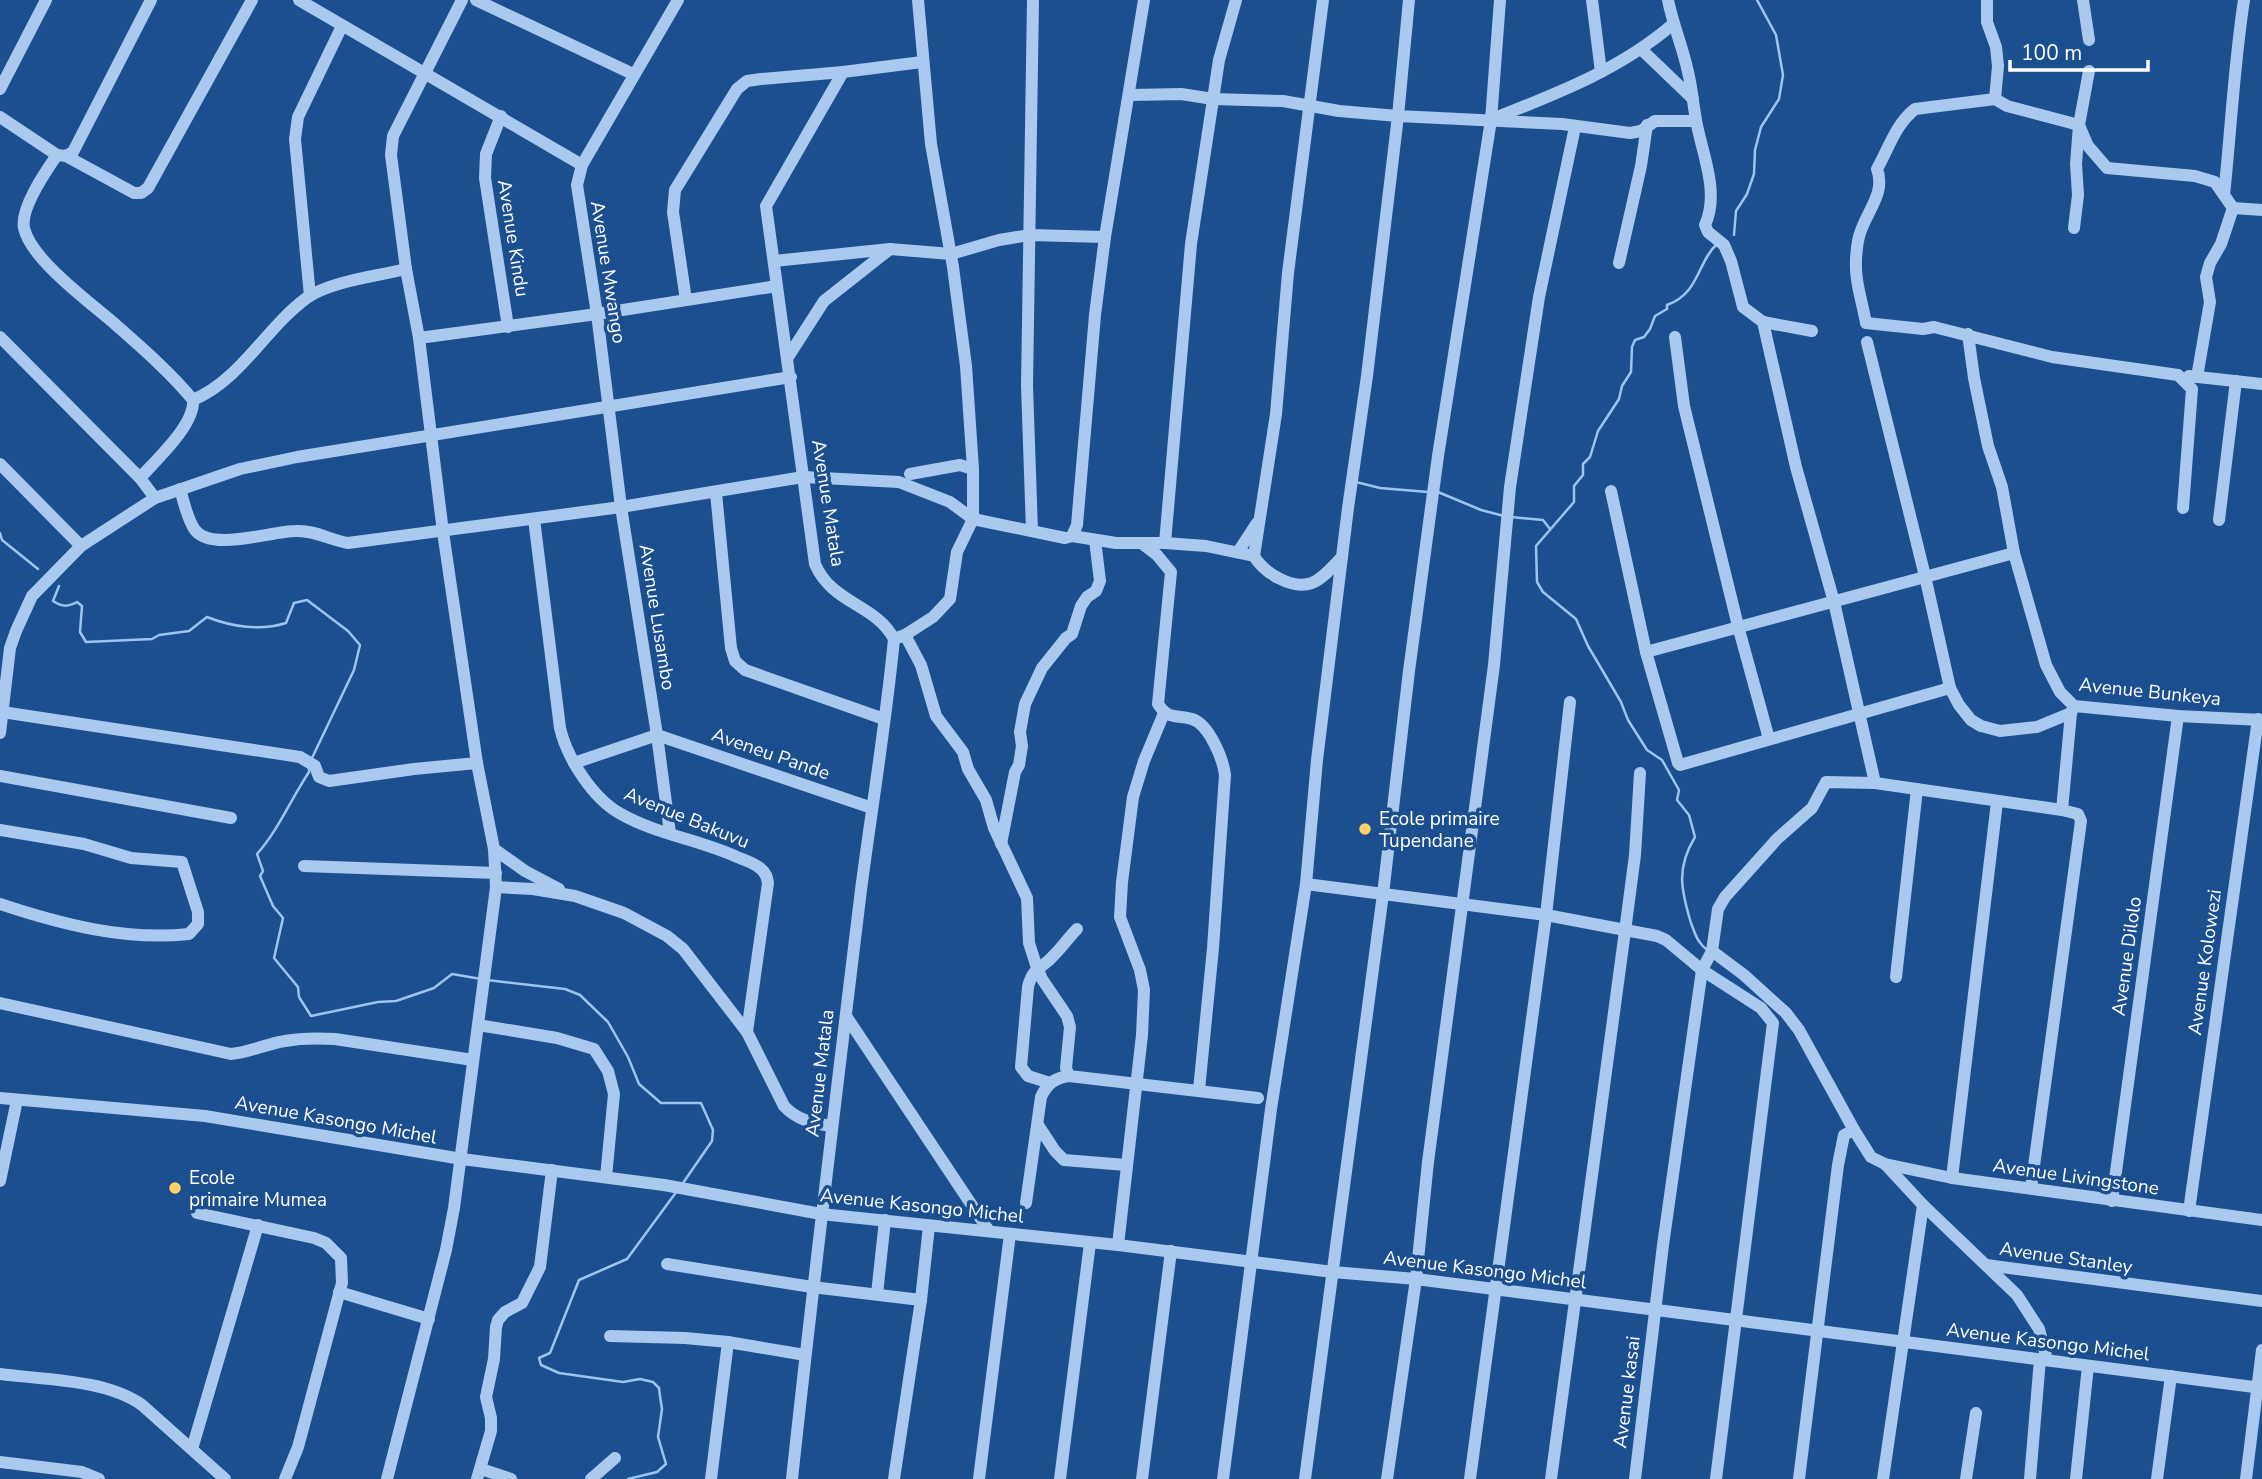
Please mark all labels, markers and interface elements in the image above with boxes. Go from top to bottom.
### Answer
scale bar [2010,28,2148,72]
text: 100 m [2021,39,2082,67]
street label: Avenue Kindu [491,178,535,299]
street label: Avenue Mwango [584,199,632,345]
street label: Avenue Matala [805,438,851,569]
street label: Avenue Lusambo [633,542,681,692]
street label: Avenue Bunkeya [2078,672,2222,712]
street label: Aveneu Pande [708,722,833,786]
street label: Avenue Bakuvu [620,781,753,855]
place label: Ecole primaire Tupendane [1379,806,1500,854]
marker: Ecole primaire Tupendane [1357,821,1373,837]
street label: Avenue Kolowezi [2182,888,2228,1037]
street label: Avenue Dilolo [2106,895,2148,1017]
street label: Avenue Matala [799,1008,841,1138]
street label: Avenue Kasongo Michel [233,1089,439,1151]
street label: Avenue Livingstone [1991,1152,2161,1202]
place label: Ecole primaire Mumea [189,1165,327,1213]
marker: Ecole primaire Mumea [167,1180,183,1196]
street label: Avenue Kasongo Michel [819,1182,1025,1230]
street label: Avenue Stanley [1998,1236,2134,1280]
street label: Avenue Kasongo Michel [1382,1245,1588,1295]
street label: Avenue Kasongo Michel [1945,1317,2151,1367]
street label: Avenue kasai [1607,1335,1647,1450]

